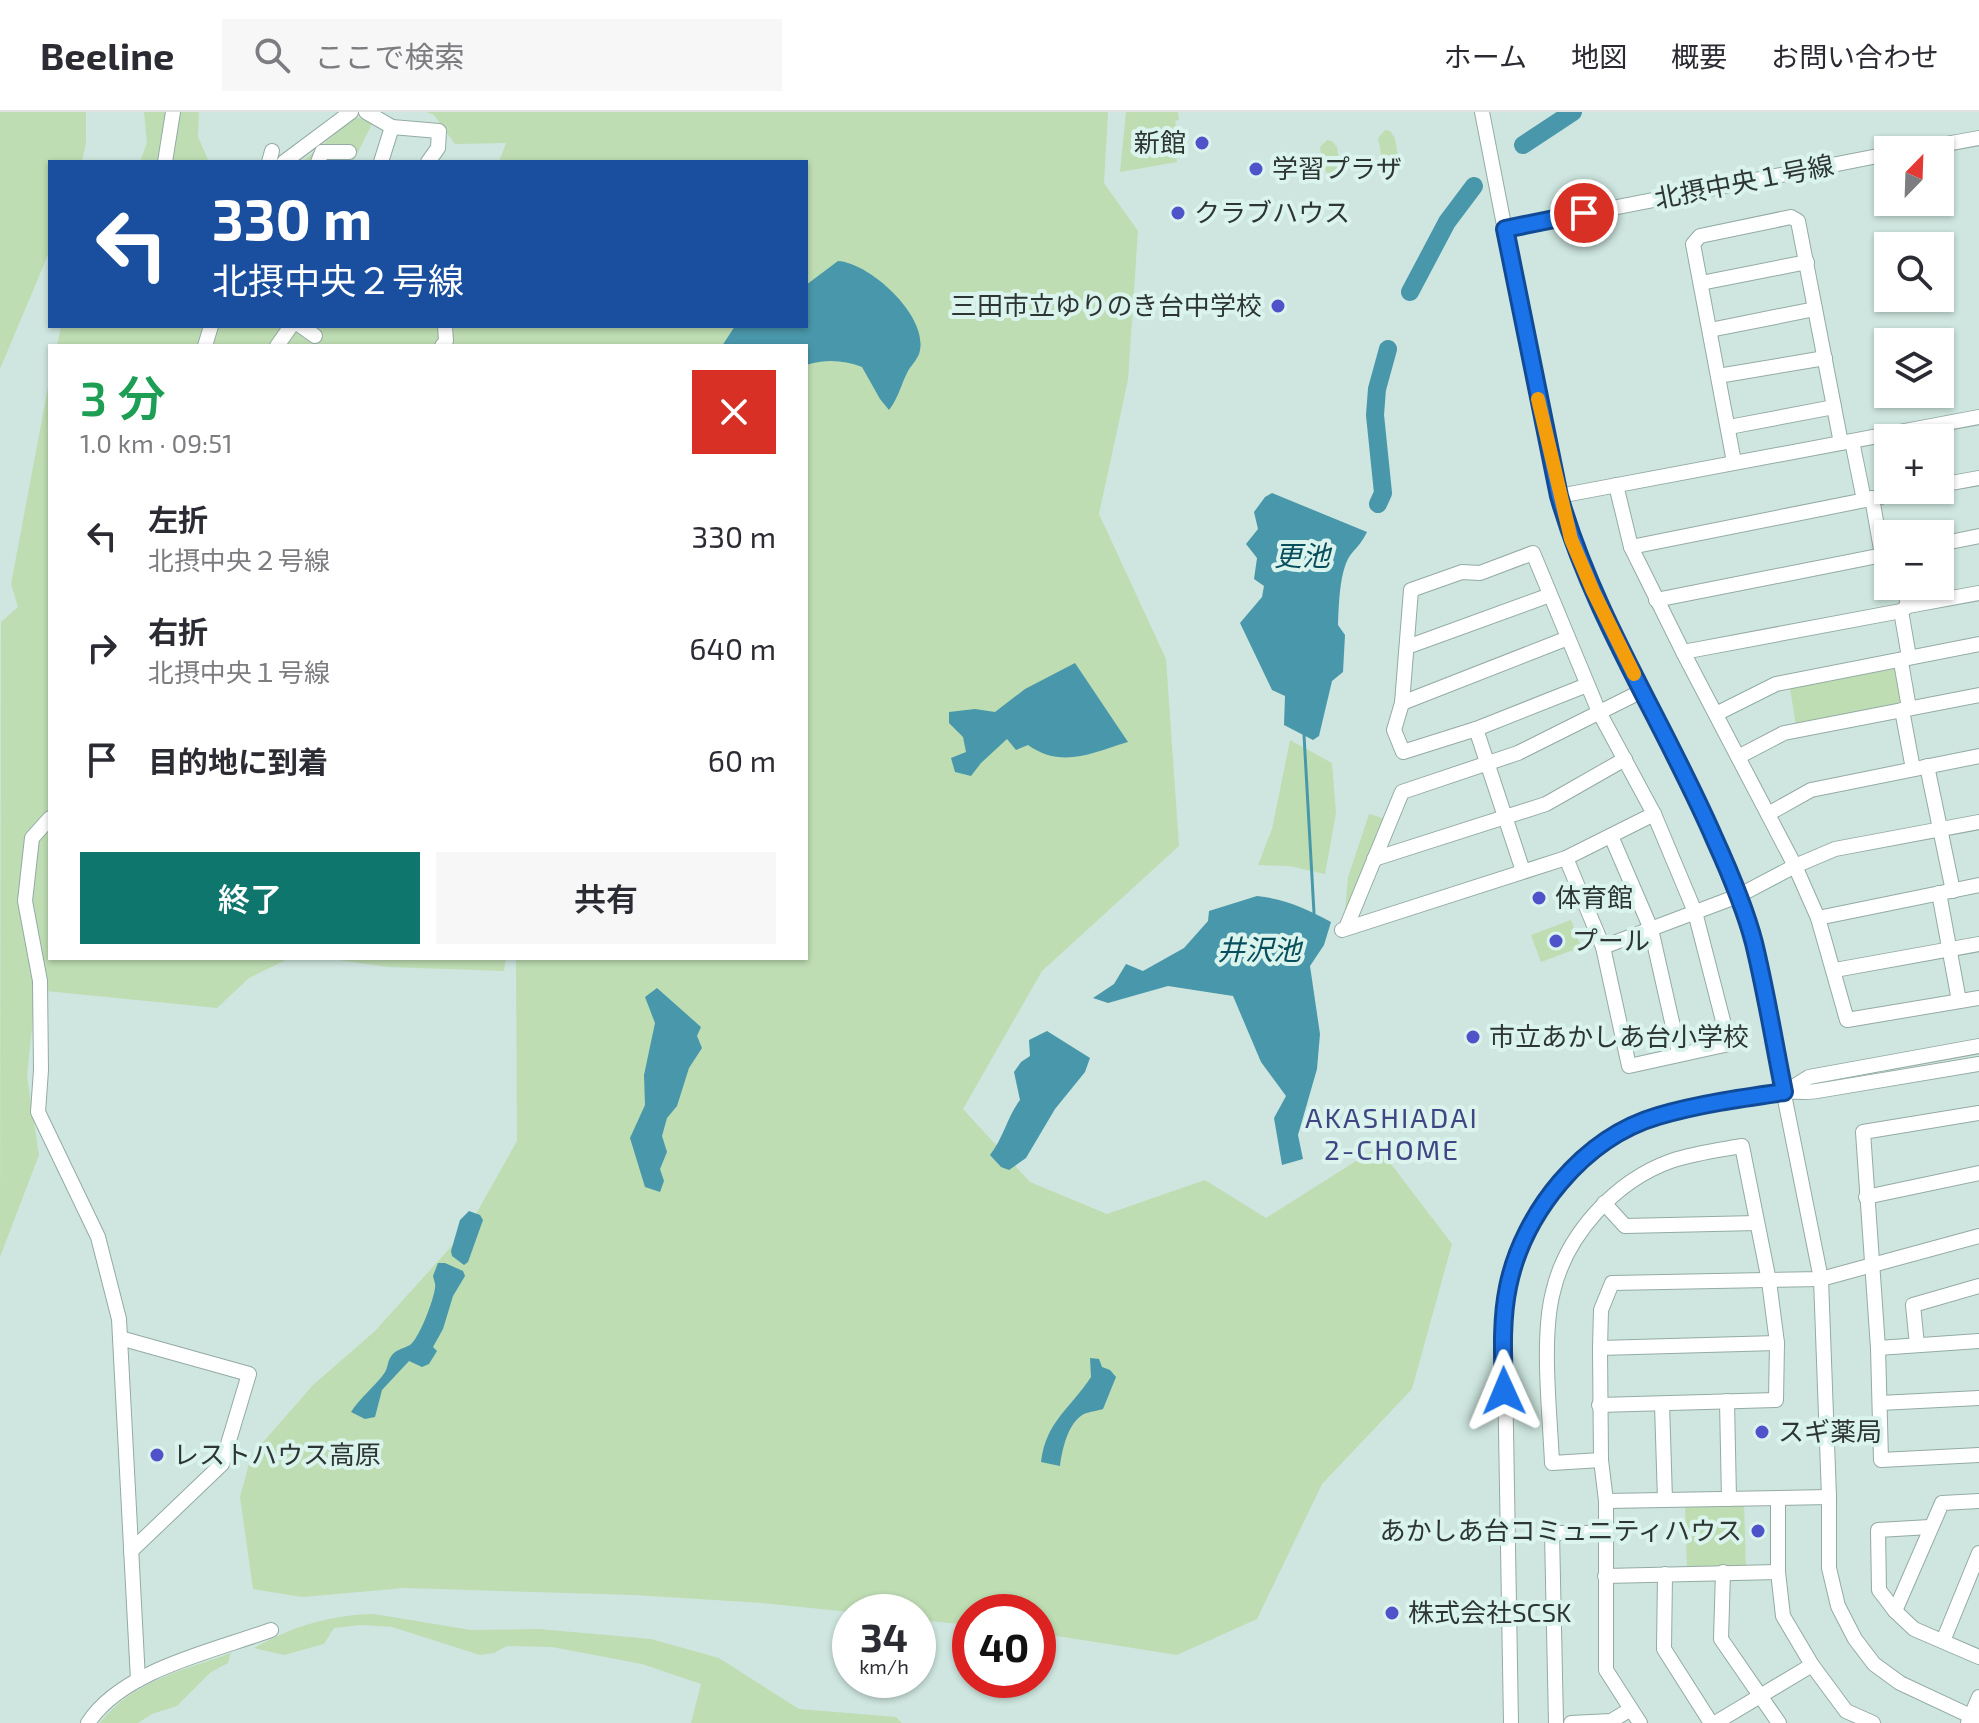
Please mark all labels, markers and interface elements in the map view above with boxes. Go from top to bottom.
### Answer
search box [222,19,782,91]
text: Beeline [40,32,174,78]
icon: search [250,33,294,77]
text: ここで検索 [314,38,464,74]
text: ホーム [1444,39,1527,73]
text: 地図 [1571,39,1627,73]
text: 概要 [1671,39,1727,73]
text: お問い合わせ [1771,39,1939,73]
place label: 新館 [1134,126,1186,157]
marker: 新館 [1193,134,1211,152]
north arrow [1874,136,1954,216]
map controls [1874,136,1954,600]
street label: 北摂中央１号線 [1651,148,1836,213]
place label: 学習プラザ [1272,152,1402,183]
marker: 学習プラザ [1247,160,1265,178]
pin [1550,179,1618,247]
text: 330 m [212,184,372,251]
icon: arrive [1562,191,1606,235]
icon: left [80,192,184,296]
place label: クラブハウス [1194,196,1350,227]
marker: クラブハウス [1169,204,1187,222]
button: search [1874,232,1954,312]
text: 北摂中央２号線 [212,258,464,301]
place label: 三田市立ゆりのき台中学校 [951,289,1262,320]
marker: 三田市立ゆりのき台中学校 [1269,297,1287,315]
button: layers [1874,328,1954,408]
text: 3 分 [80,368,166,426]
button: close [692,370,776,454]
button: + [1874,424,1954,504]
text: 1.0 km · 09:51 [80,427,233,458]
text: 左折 [148,501,208,537]
icon: left [80,514,124,558]
text: 330 m [692,518,776,554]
button: − [1874,520,1954,600]
water label: 更池 [1274,538,1333,572]
text: 北摂中央２号線 [148,544,330,575]
text: 右折 [148,613,208,649]
icon: right [80,626,124,670]
text: 640 m [689,630,776,666]
text: 北摂中央１号線 [148,656,330,687]
icon: arrive [80,738,124,782]
text: 60 m [708,742,776,778]
text: 目的地に到着 [148,743,328,779]
button: 終了 [80,852,420,944]
button: 共有 [436,852,776,944]
place label: 体育館 [1555,881,1633,912]
marker: 体育館 [1530,889,1548,907]
place label: プール [1572,924,1650,955]
water label: 井沢池 [1217,932,1304,966]
marker: プール [1547,932,1565,950]
place label: 市立あかしあ台小学校 [1489,1020,1749,1051]
marker: 市立あかしあ台小学校 [1464,1028,1482,1046]
district label: AKASHIADAI 2-CHOME [1305,1100,1479,1166]
position arrow [1462,1349,1546,1433]
place label: スギ薬局 [1778,1415,1882,1446]
marker: スギ薬局 [1753,1423,1771,1441]
place label: レストハウス高原 [173,1438,381,1469]
marker: レストハウス高原 [148,1446,166,1464]
place label: あかしあ台コミュニティハウス [1380,1514,1742,1545]
marker: あかしあ台コミュニティハウス [1749,1522,1767,1540]
speed limit sign: 40 [952,1594,1056,1698]
place label: 株式会社SCSK [1408,1596,1571,1627]
marker: 株式会社SCSK [1383,1604,1401,1622]
text: 34 [860,1612,908,1660]
text: km/h [859,1654,909,1678]

